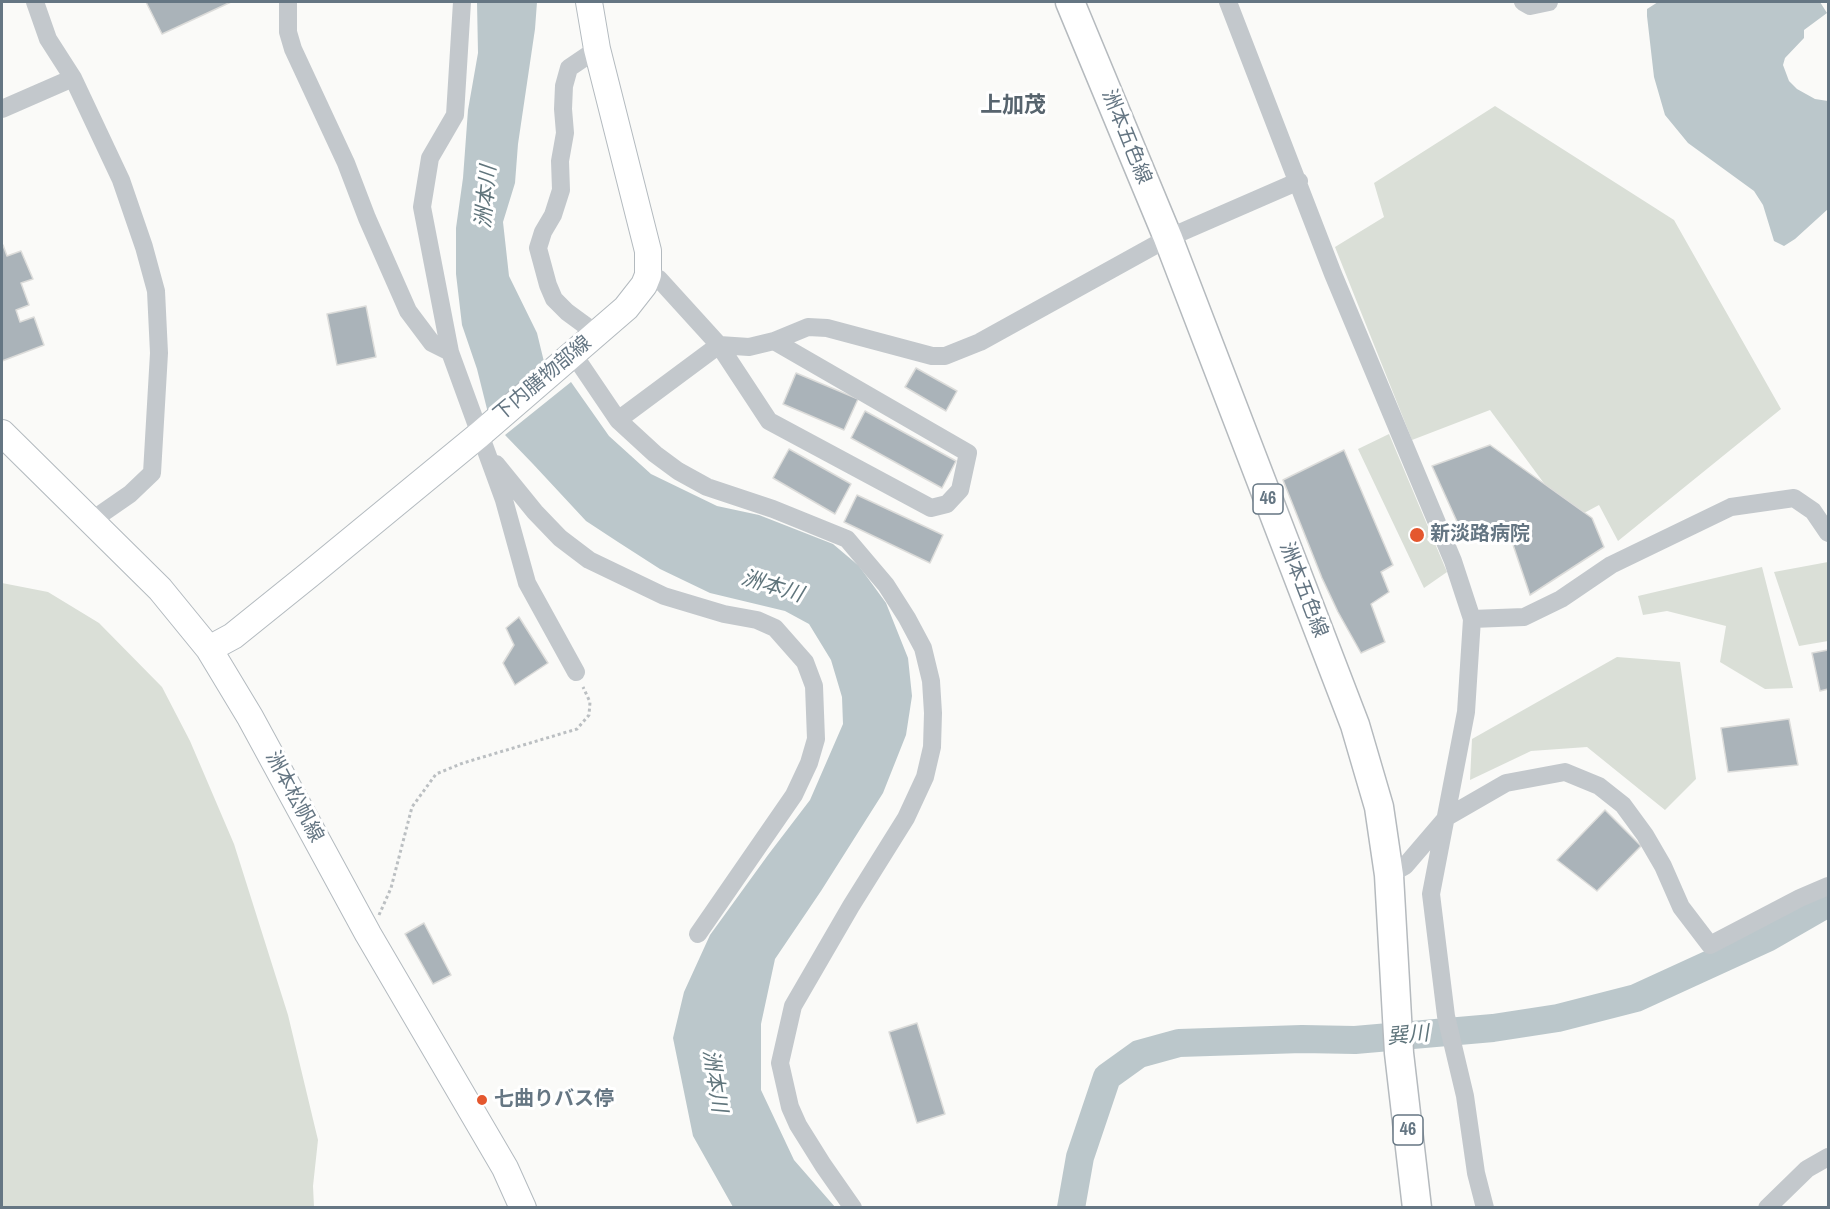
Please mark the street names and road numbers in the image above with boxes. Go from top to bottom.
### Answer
street label: 洲本五色線 [1096,86,1156,188]
street label: 下内膳物部線 [489,331,597,427]
road number: 46 [1253,484,1283,514]
street label: 洲本五色線 [1274,539,1332,641]
street label: 洲本松帆線 [260,747,328,847]
road number: 46 [1393,1115,1423,1145]

